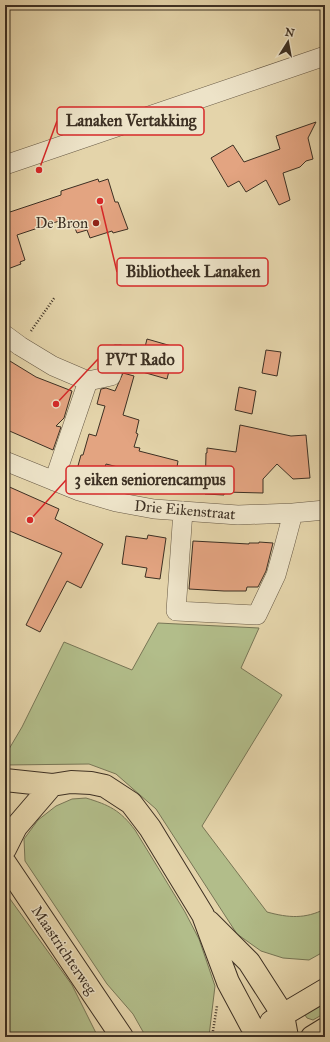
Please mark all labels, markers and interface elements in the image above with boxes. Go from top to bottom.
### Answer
north arrow [268,22,308,62]
text: N [284,25,296,40]
callout: Lanaken Vertakking [57,107,204,135]
text: Lanaken Vertakking [66,111,197,131]
place label: De Bron [35,214,88,232]
marker: De Bron [91,218,101,228]
callout: Bibliotheek Lanaken [117,258,268,286]
text: Bibliotheek Lanaken [126,262,261,281]
callout: PVT Rado [98,345,183,373]
text: PVT Rado [105,350,175,369]
callout: 3 eiken seniorencampus [66,466,234,494]
text: 3 eiken seniorencampus [74,470,226,490]
street label: Drie Eikenstraat [134,497,237,523]
street label: Maastrichterweg [28,902,101,999]

